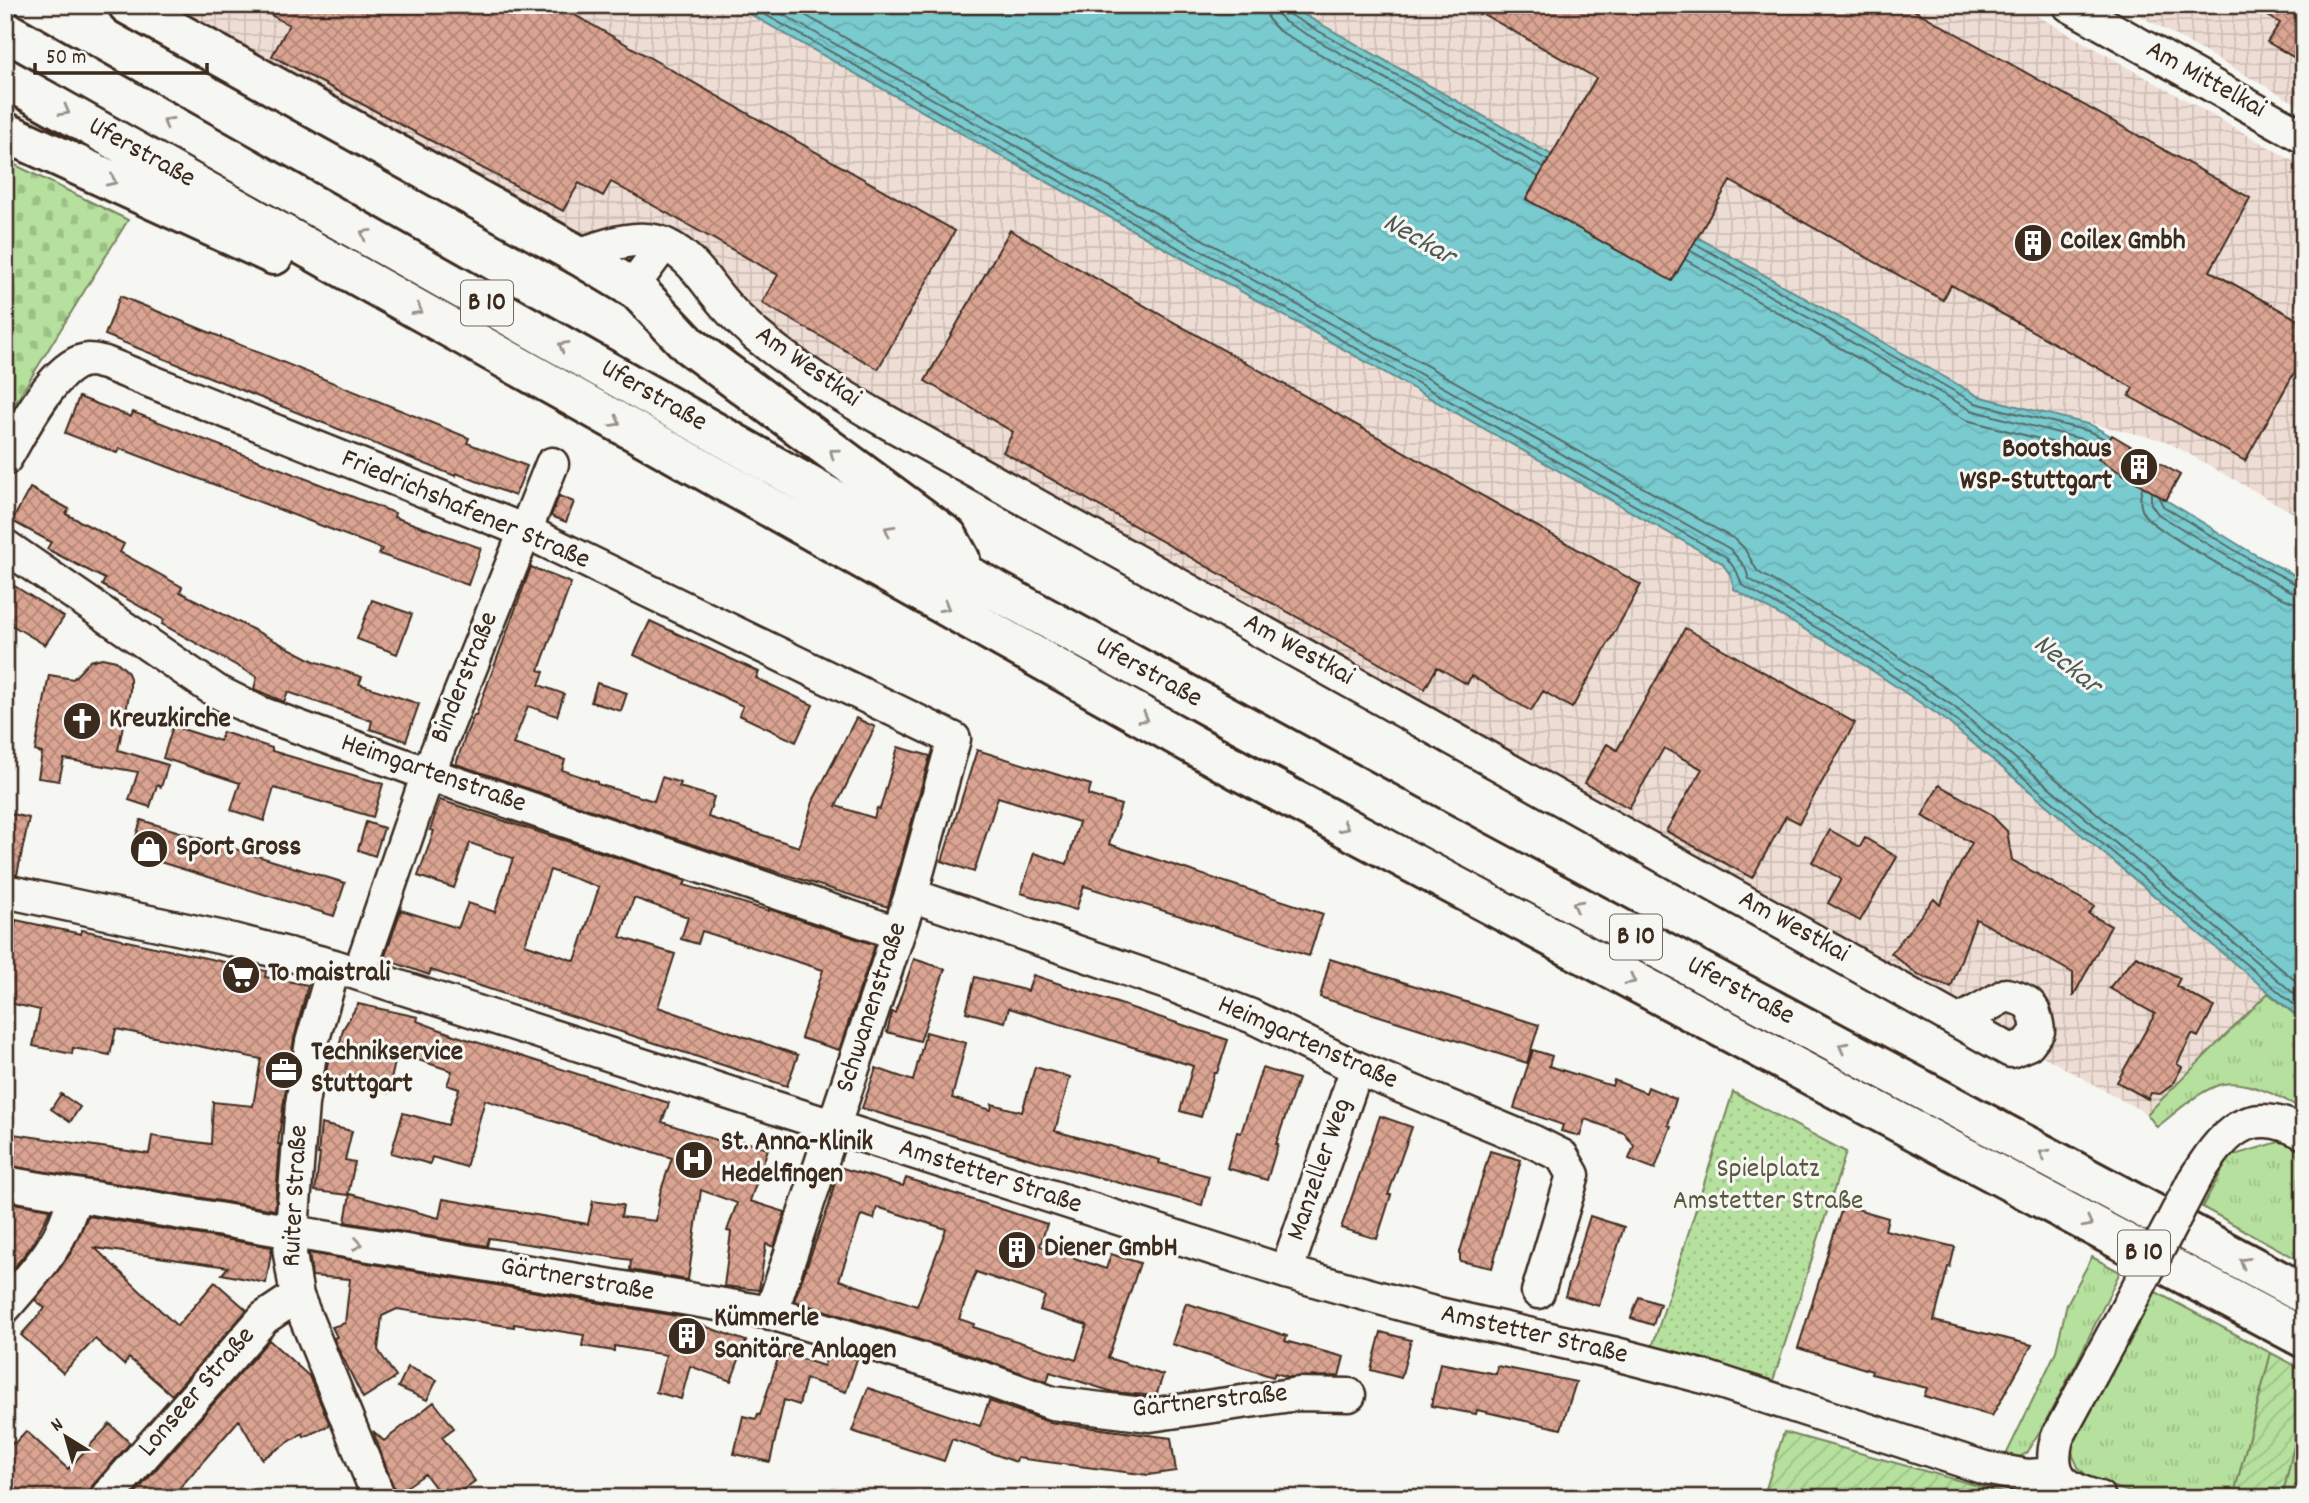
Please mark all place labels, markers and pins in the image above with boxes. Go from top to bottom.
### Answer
building icon: Coilex Gmbh [2012,222,2054,264]
place label: Coilex Gmbh [2060,223,2186,263]
place label: Bootshaus WSP-Stuttgart [1960,431,2113,503]
building icon: Bootshaus WSP-Stuttgart [2118,446,2160,488]
church icon: Kreuzkirche [61,700,103,742]
place label: Kreuzkirche [109,701,231,741]
shop icon: Sport Gross [128,828,170,870]
place label: Sport Gross [176,829,302,869]
supermarket icon: To maistrali [220,954,262,996]
place label: To maistrali [268,955,390,995]
place label: Technikservice Stuttgart [311,1034,463,1106]
office icon: Technikservice Stuttgart [263,1049,305,1091]
place label: St. Anna-Klinik Hedelfingen [721,1124,873,1196]
hospital icon: St. Anna-Klinik Hedelfingen [673,1139,715,1181]
building icon: Diener GmbH [996,1229,1038,1271]
place label: Diener GmbH [1044,1230,1178,1270]
place label: Kümmerle Sanitäre Anlagen [714,1300,897,1372]
building icon: Kümmerle Sanitäre Anlagen [666,1315,708,1357]

